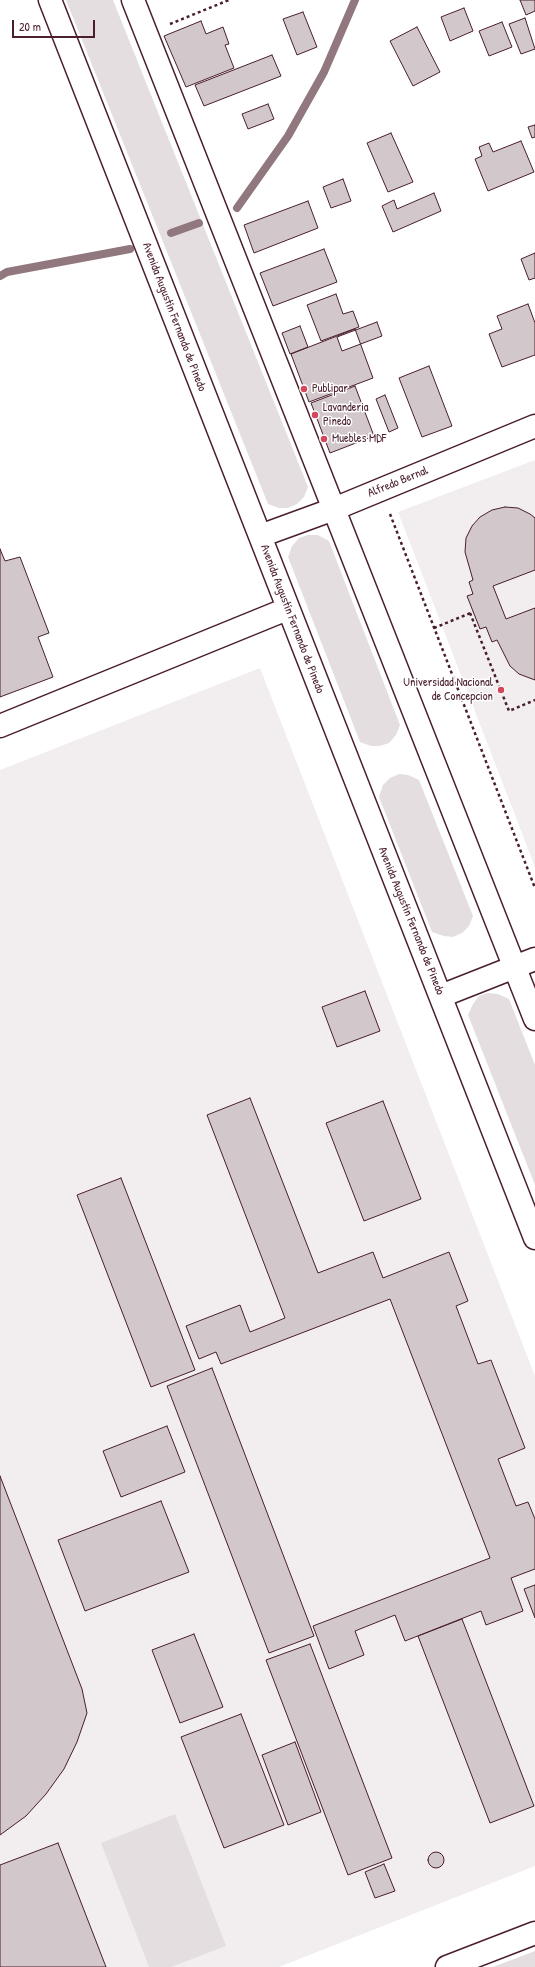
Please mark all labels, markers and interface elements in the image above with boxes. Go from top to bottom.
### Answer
scale bar [14,12,97,38]
text: 20 m [19,18,41,35]
street label: Avenida Augustín Fernando de Pinedo [139,241,209,393]
place label: Publipar [312,382,348,396]
marker: Publipar [299,384,309,394]
place label: Lavanderia Pinedo [323,401,369,429]
marker: Lavanderia Pinedo [310,410,320,420]
place label: Muebles MDF [332,432,386,446]
marker: Muebles MDF [319,434,329,444]
street label: Alfredo Bernal [366,463,430,501]
street label: Avenida Augustín Fernando de Pinedo [257,543,327,695]
place label: Universidad Nacional de Concepcion [403,676,493,704]
marker: Universidad Nacional de Concepcion [496,685,506,695]
street label: Avenida Augustín Fernando de Pinedo [375,845,447,997]

